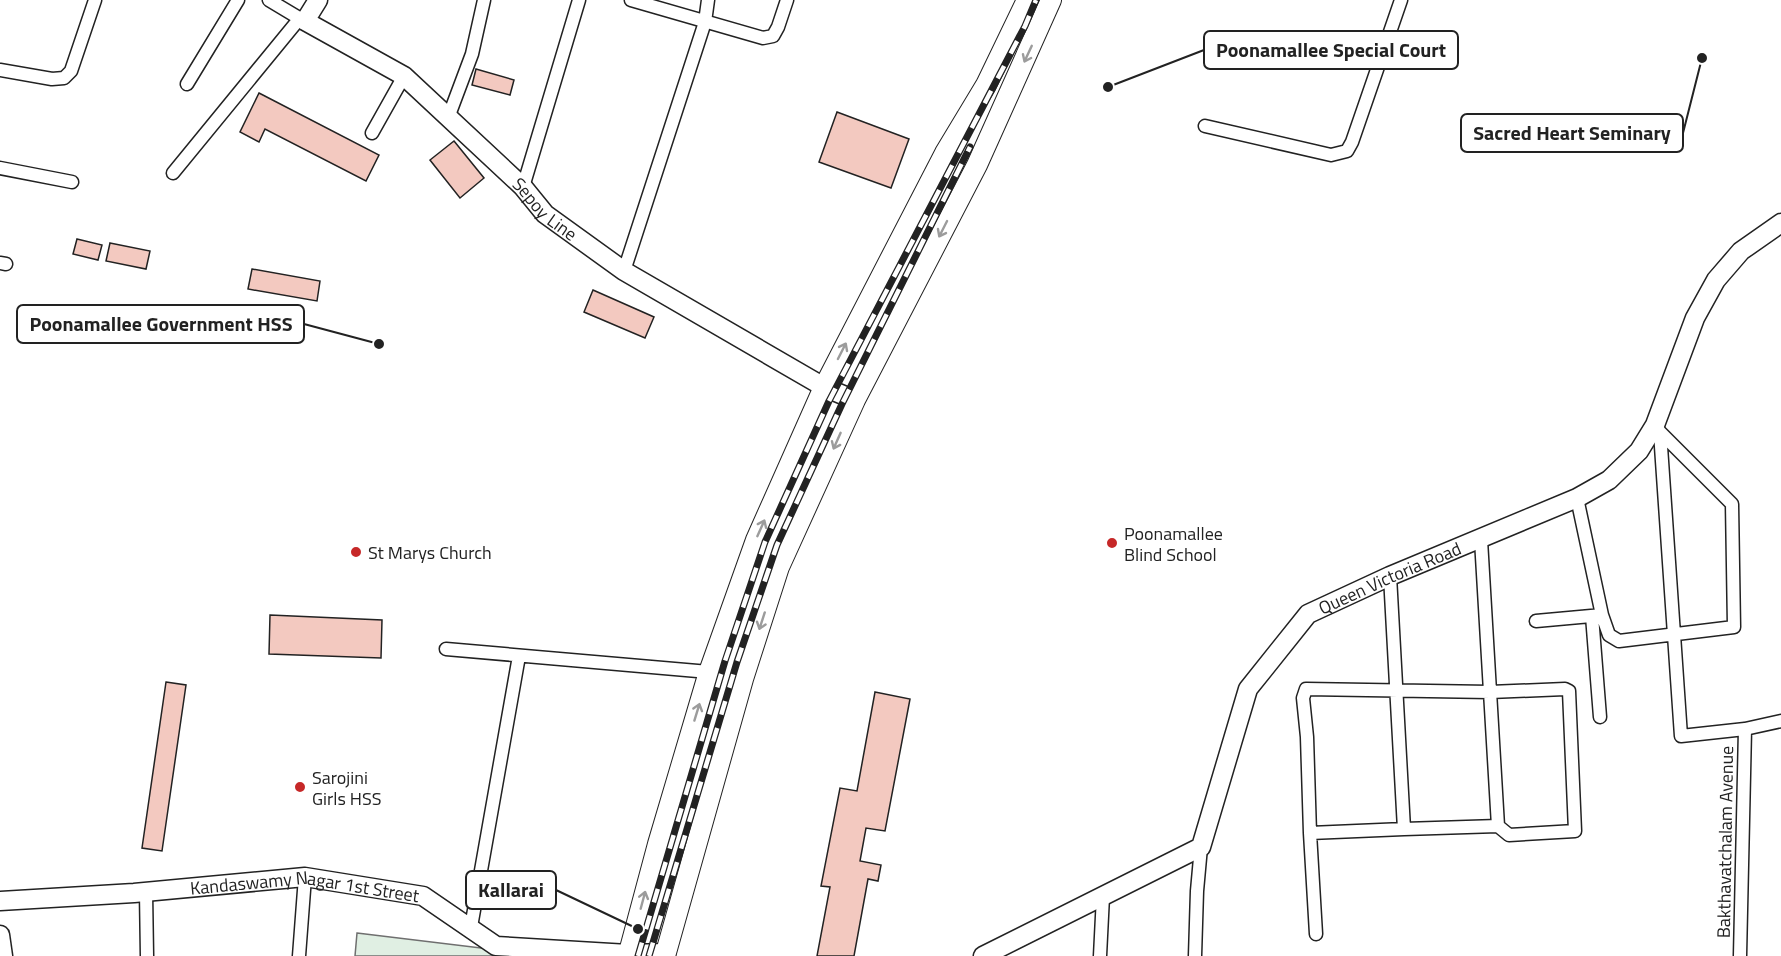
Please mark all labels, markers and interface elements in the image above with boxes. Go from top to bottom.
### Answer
callout: Poonamallee Special Court [1204,31,1458,69]
text: Poonamallee Special Court [1216,34,1446,65]
one-way arrow [1022,44,1033,62]
callout: Sacred Heart Seminary [1461,114,1683,152]
text: Sacred Heart Seminary [1473,117,1671,148]
street label: Sepoy Line [507,171,583,247]
one-way arrow [937,220,948,238]
callout: Poonamallee Government HSS [17,305,304,343]
text: Poonamallee Government HSS [29,308,293,339]
one-way arrow [837,342,849,360]
one-way arrow [830,432,841,450]
one-way arrow [756,519,767,538]
place label: Poonamallee Blind School [1124,520,1223,568]
street label: Queen Victoria Road [1314,534,1465,621]
marker: Poonamallee Blind School [1105,536,1119,550]
place label: St Marys Church [368,539,492,566]
marker: St Marys Church [349,545,363,559]
one-way arrow [756,611,767,630]
one-way arrow [692,703,703,722]
street label: Bakthavatchalam Avenue [1710,746,1740,938]
place label: Sarojini Girls HSS [312,764,381,812]
marker: Sarojini Girls HSS [293,780,307,794]
street label: Kandaswamy Nagar 1st Street [189,863,422,909]
callout: Kallarai [466,871,556,909]
text: Kallarai [478,874,544,905]
one-way arrow [638,890,649,909]

